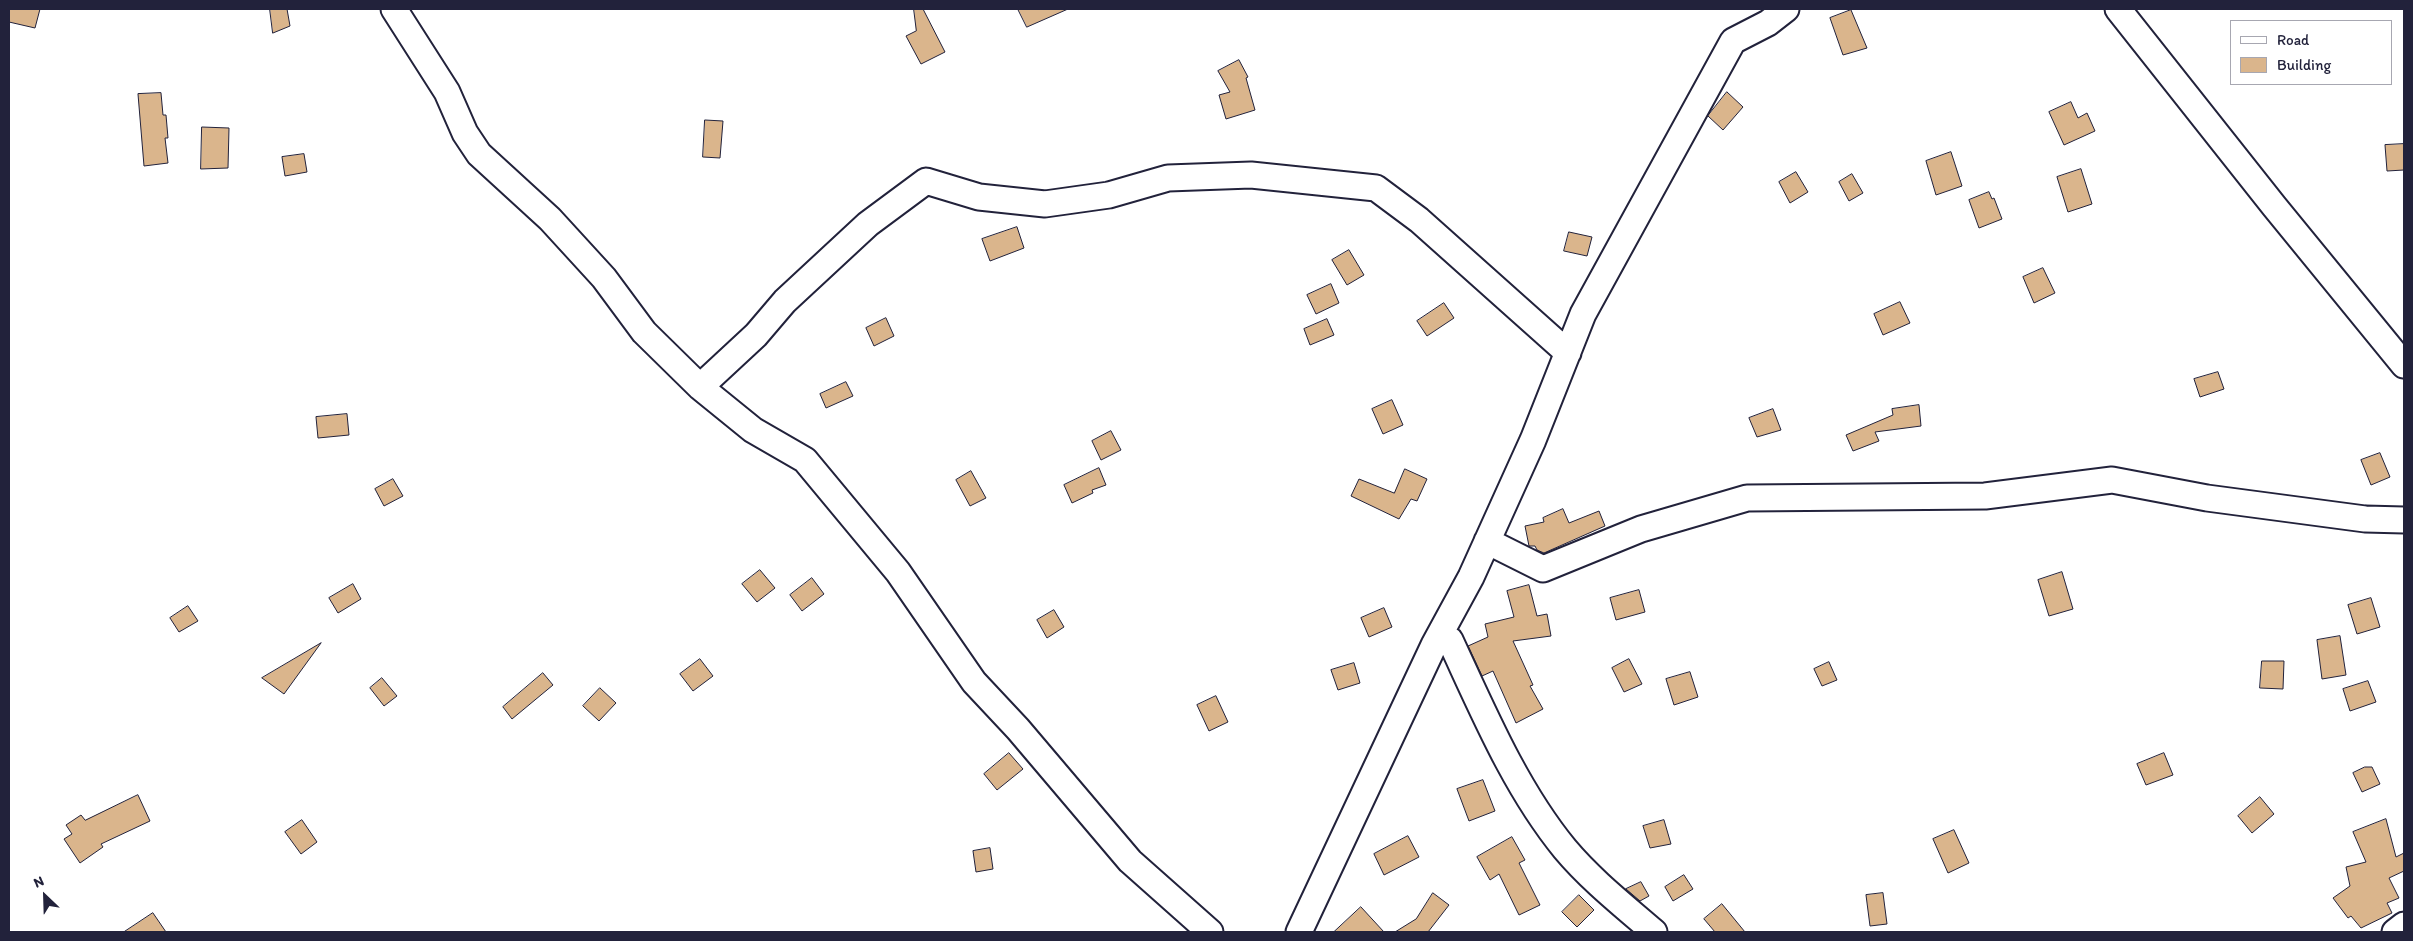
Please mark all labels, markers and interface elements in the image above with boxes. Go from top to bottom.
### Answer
legend [2230,20,2393,85]
text: Road [2277,31,2309,49]
text: Building [2277,56,2331,74]
north arrow [20,871,70,921]
text: N [31,872,46,892]

